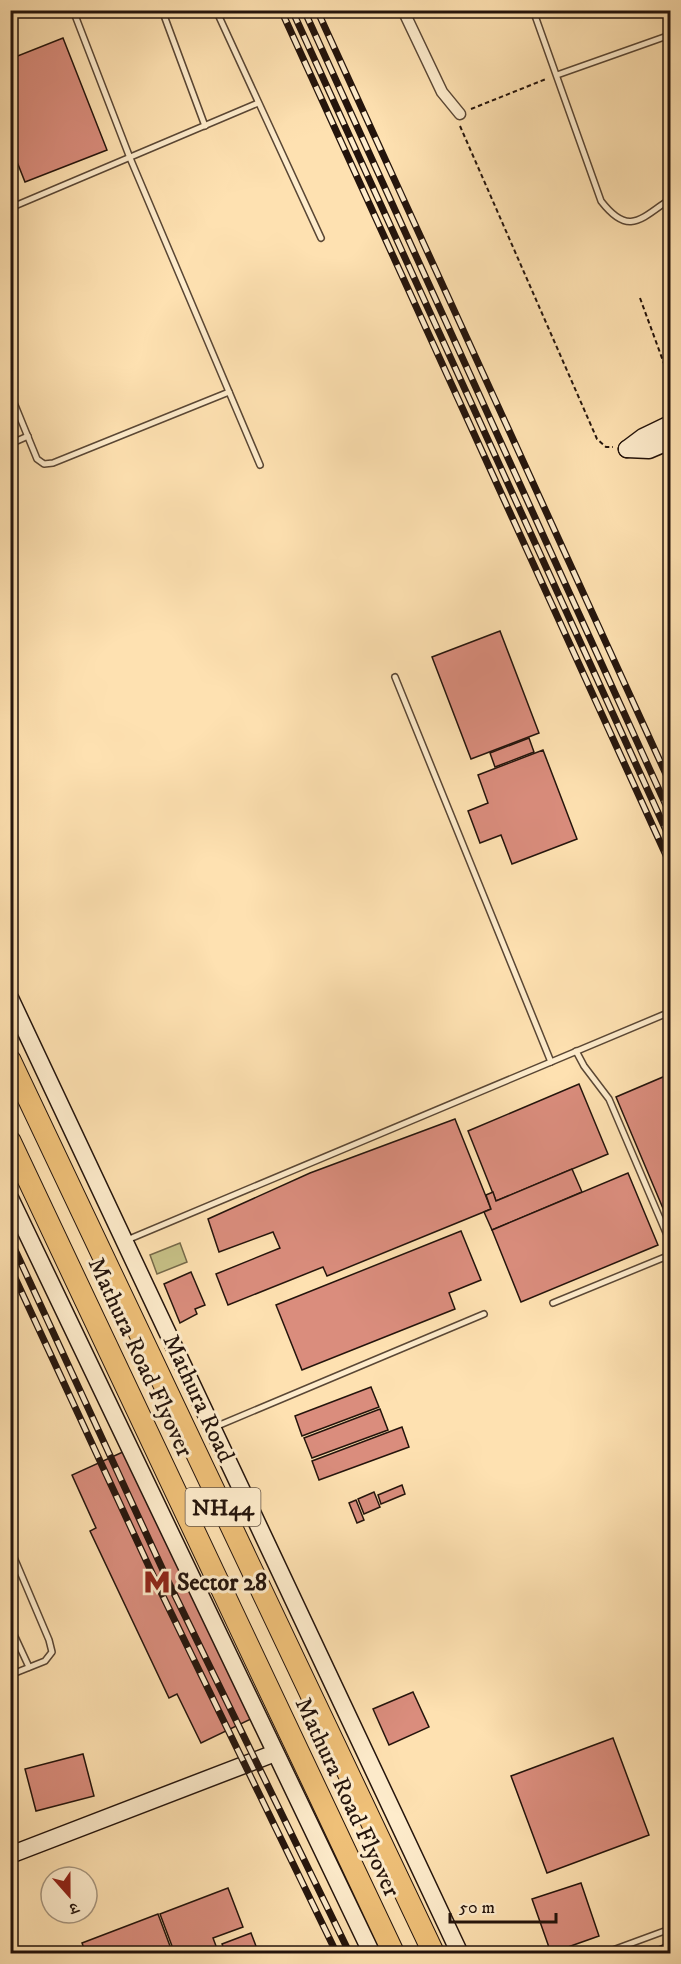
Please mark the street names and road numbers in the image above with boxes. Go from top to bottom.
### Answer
street label: Mathura Road Flyover [82,1253,200,1461]
street label: Mathura Road [157,1329,241,1467]
road number: NH44 [186,1488,260,1526]
street label: Mathura Road Flyover [288,1693,407,1902]

